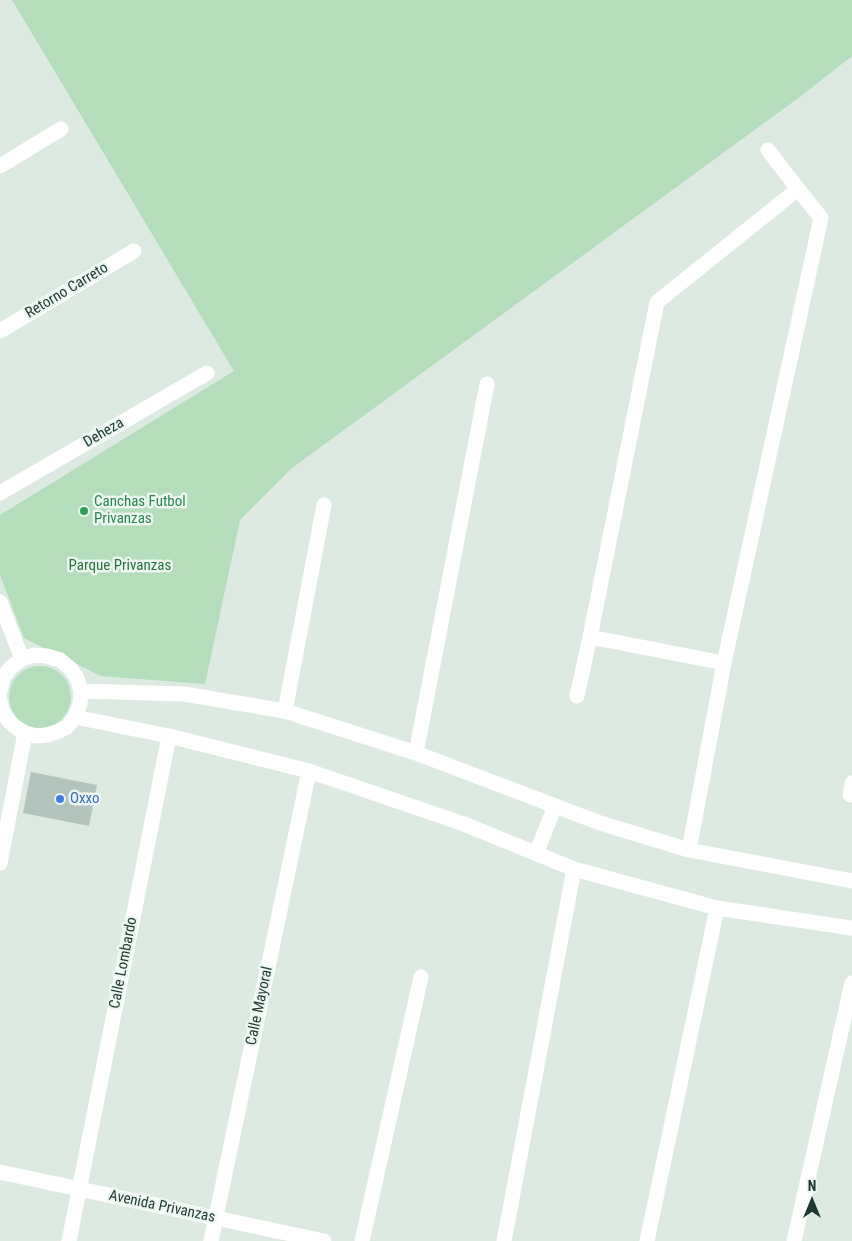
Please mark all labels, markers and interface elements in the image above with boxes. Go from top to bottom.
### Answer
street label: Retorno Carreto [22,259,112,323]
street label: Deheza [81,414,127,452]
place label: Canchas Futbol Privanzas [94,493,186,528]
marker: Canchas Futbol Privanzas [78,505,90,517]
park label: Parque Privanzas [69,557,171,575]
place label: Oxxo [70,790,100,808]
marker: Oxxo [54,793,66,805]
street label: Calle Lombardo [106,916,142,1010]
street label: Calle Mayoral [243,965,277,1047]
north arrow [787,1176,837,1226]
text: N [808,1178,816,1194]
street label: Avenida Privanzas [107,1187,217,1227]

